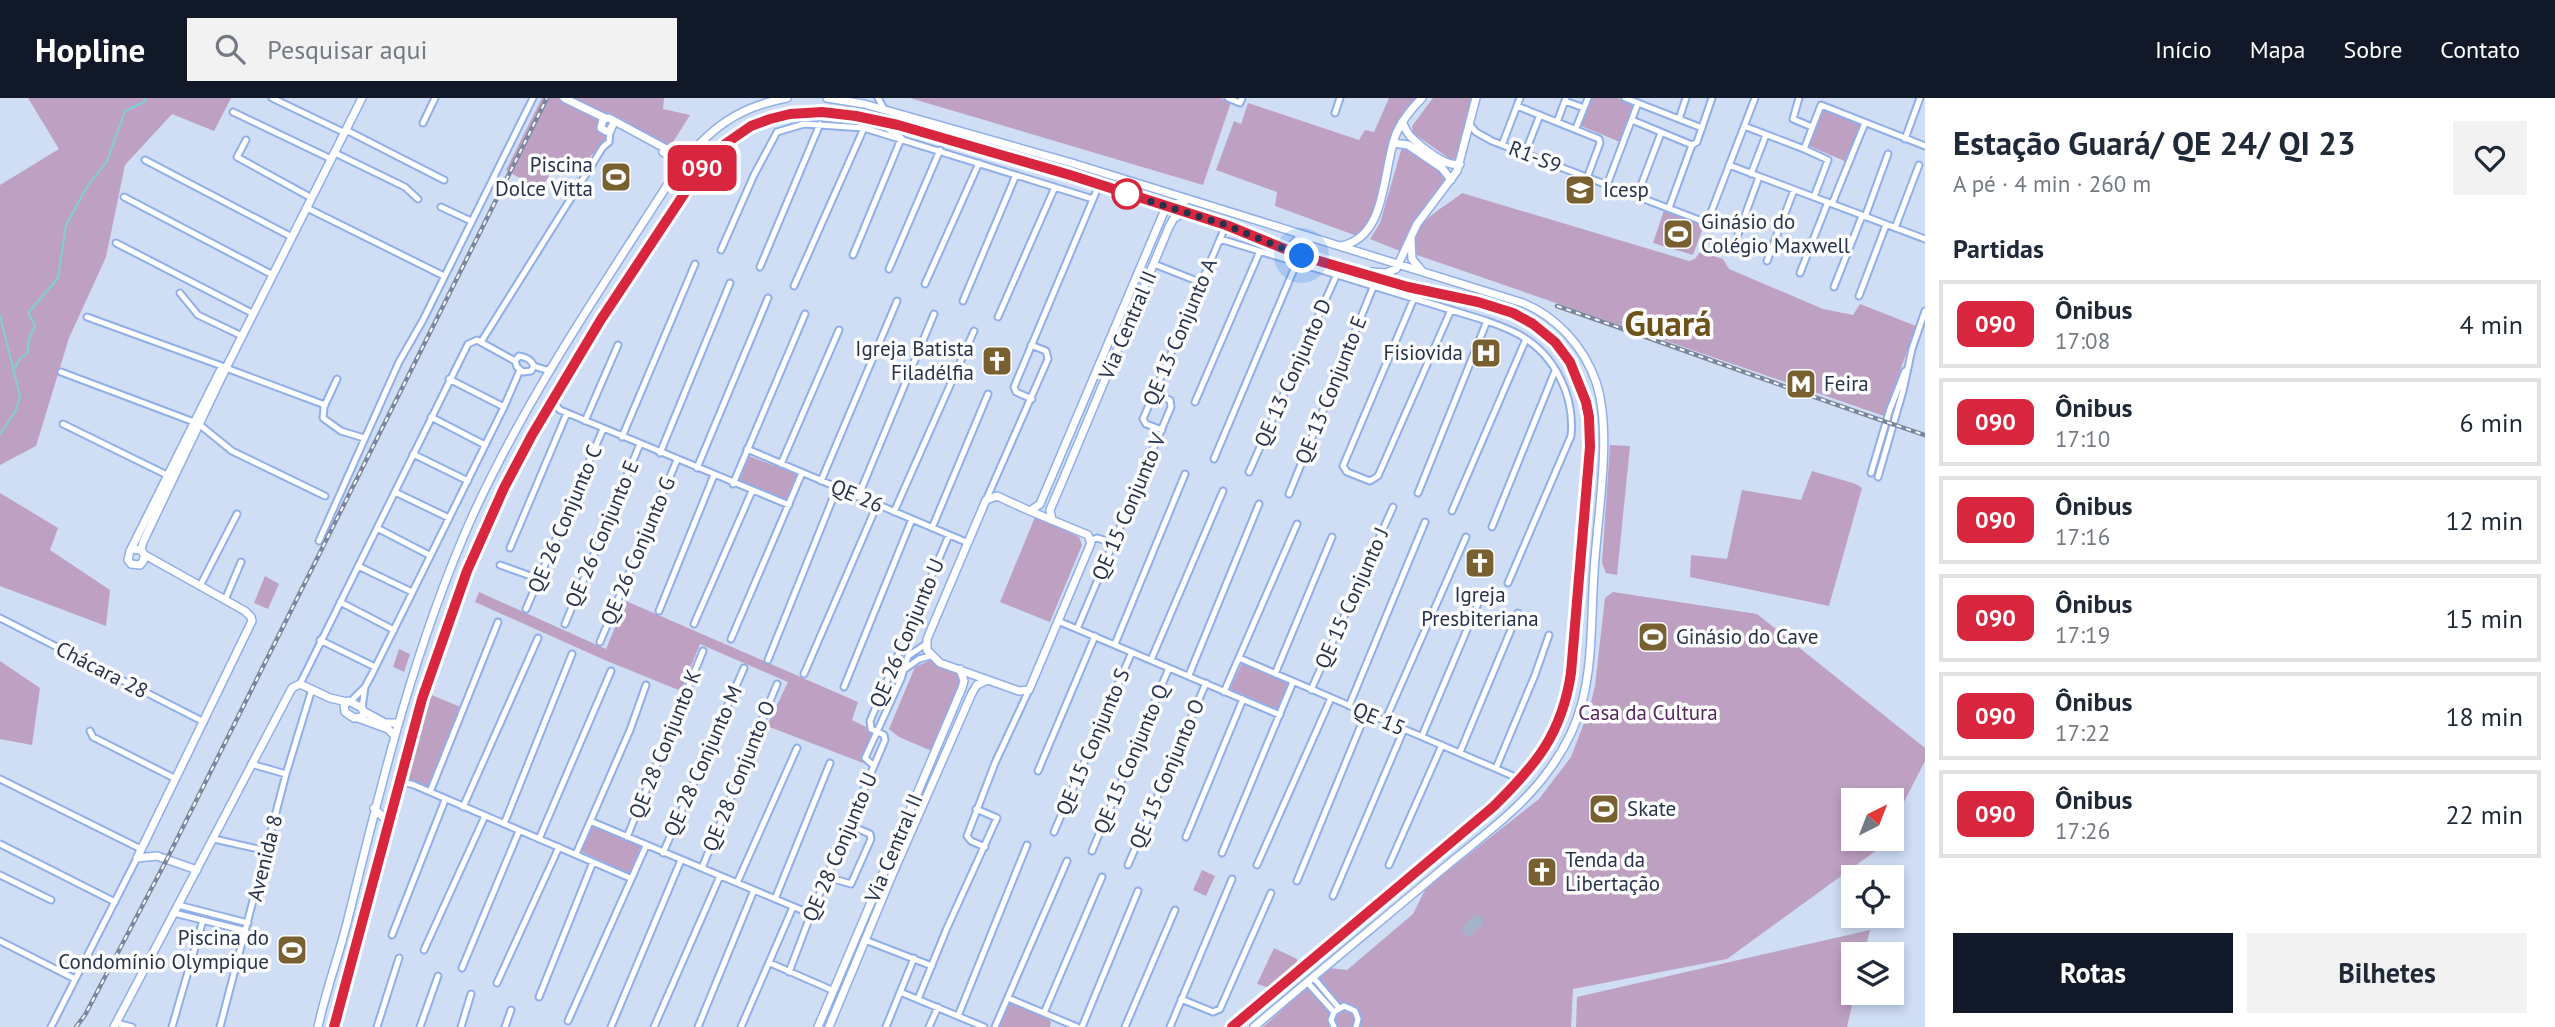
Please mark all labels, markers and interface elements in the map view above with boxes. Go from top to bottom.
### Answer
search box [187,18,677,81]
text: Hopline [35,28,145,71]
icon: search [211,30,249,68]
text: Pesquisar aqui [267,33,428,66]
text: Início [2155,34,2212,65]
text: Mapa [2250,34,2305,65]
text: Sobre [2343,34,2402,65]
text: Contato [2440,34,2520,65]
text: Estação Guará/ QE 24/ QI 23 [1953,121,2356,164]
button: heart [2453,121,2527,195]
street label: R1-S9 [1505,134,1565,179]
line badge: 090 [662,145,742,191]
place label: Piscina Dolce Vitta [495,151,593,202]
text: 090 [682,152,722,183]
sports icon: Piscina Dolce Vitta [599,160,633,194]
text: A pé · 4 min · 260 m [1953,169,2151,198]
school or university icon: Icesp [1563,173,1597,207]
place label: Icesp [1603,176,1649,203]
unlabelled marker [1112,179,1142,209]
place label: Ginásio do Colégio Maxwell [1701,208,1850,259]
sports icon: Ginásio do Colégio Maxwell [1661,217,1695,251]
text: Partidas [1953,232,2044,265]
your location [1284,238,1319,273]
street label: QE 13 Conjunto A [1136,253,1223,410]
street label: Via Central II [1092,266,1163,384]
text: Ônibus [2055,293,2132,326]
street label: QE 13 Conjunto D [1248,294,1337,451]
district label: Guará [1624,300,1712,346]
text: 090 [1975,308,2016,339]
text: 4 min [2460,308,2523,341]
street label: QE 13 Conjunto E [1289,312,1372,468]
text: 17:08 [2055,326,2110,355]
place label: Igreja Batista Filadélfia [855,335,974,386]
hospital icon: Fisiovida [1469,336,1503,370]
place label: Fisiovida [1384,339,1463,366]
church icon: Igreja Batista Filadélfia [980,344,1014,378]
metro station icon: Feira [1784,367,1818,401]
place label: Feira [1824,370,1869,397]
text: Ônibus [2055,391,2132,424]
text: 090 [1975,406,2016,437]
text: 6 min [2460,406,2523,439]
text: 17:10 [2055,424,2110,453]
street label: QE 15 Conjunto V [1085,429,1172,584]
street label: QE 26 Conjunto C [521,441,608,597]
street label: QE 26 Conjunto E [558,456,645,611]
street label: QE 26 Conjunto G [594,472,681,629]
street label: QE 26 [827,473,887,519]
text: Ônibus [2055,489,2132,522]
text: 090 [1975,504,2016,535]
text: 12 min [2445,504,2523,537]
text: 17:16 [2055,522,2110,551]
street label: QE 15 Conjunto J [1308,523,1395,673]
church icon: Igreja Presbiteriana [1463,546,1497,580]
street label: QE 26 Conjunto U [863,554,950,712]
place label: Igreja Presbiteriana [1421,581,1539,632]
text: Ônibus [2055,587,2132,620]
text: 090 [1975,602,2016,633]
text: 15 min [2445,602,2523,635]
sports icon: Ginásio do Cave [1636,620,1670,654]
text: 17:19 [2055,620,2110,649]
place label: Ginásio do Cave [1676,623,1819,650]
street label: Chácara 28 [52,635,153,704]
street label: QE 15 Conjunto S [1049,664,1136,819]
street label: QE 28 Conjunto K [622,665,707,822]
street label: QE 15 Conjunto Q [1087,679,1175,838]
street label: QE 28 Conjunto M [657,681,748,841]
text: Ônibus [2055,685,2132,718]
street label: QE 15 Conjunto O [1123,695,1210,853]
street label: QE 28 Conjunto O [696,696,781,855]
street label: QE 15 [1349,696,1409,742]
park label: Casa da Cultura [1578,699,1718,726]
text: 090 [1975,700,2016,731]
text: 18 min [2445,700,2523,733]
text: 17:22 [2055,718,2110,747]
street label: QE 28 Conjunto U [796,768,883,926]
text: Ônibus [2055,783,2132,816]
north arrow [1841,788,1904,850]
map controls [1841,788,1904,1005]
street label: Via Central II [858,789,929,907]
sports icon: Skate [1587,792,1621,826]
place label: Skate [1627,795,1676,822]
text: 090 [1975,798,2016,829]
text: 22 min [2445,798,2523,831]
street label: Avenida 8 [241,812,288,904]
text: 17:26 [2055,816,2110,845]
place label: Tenda da Libertação [1565,846,1660,897]
church icon: Tenda da Libertação [1525,855,1559,889]
button: locate [1841,865,1904,928]
place label: Piscina do Condomínio Olympique [58,924,269,975]
sports icon: Piscina do Condomínio Olympique [275,933,309,967]
button: Rotas [1953,933,2233,1013]
button: Bilhetes [2247,933,2527,1013]
button: layers [1841,942,1904,1005]

